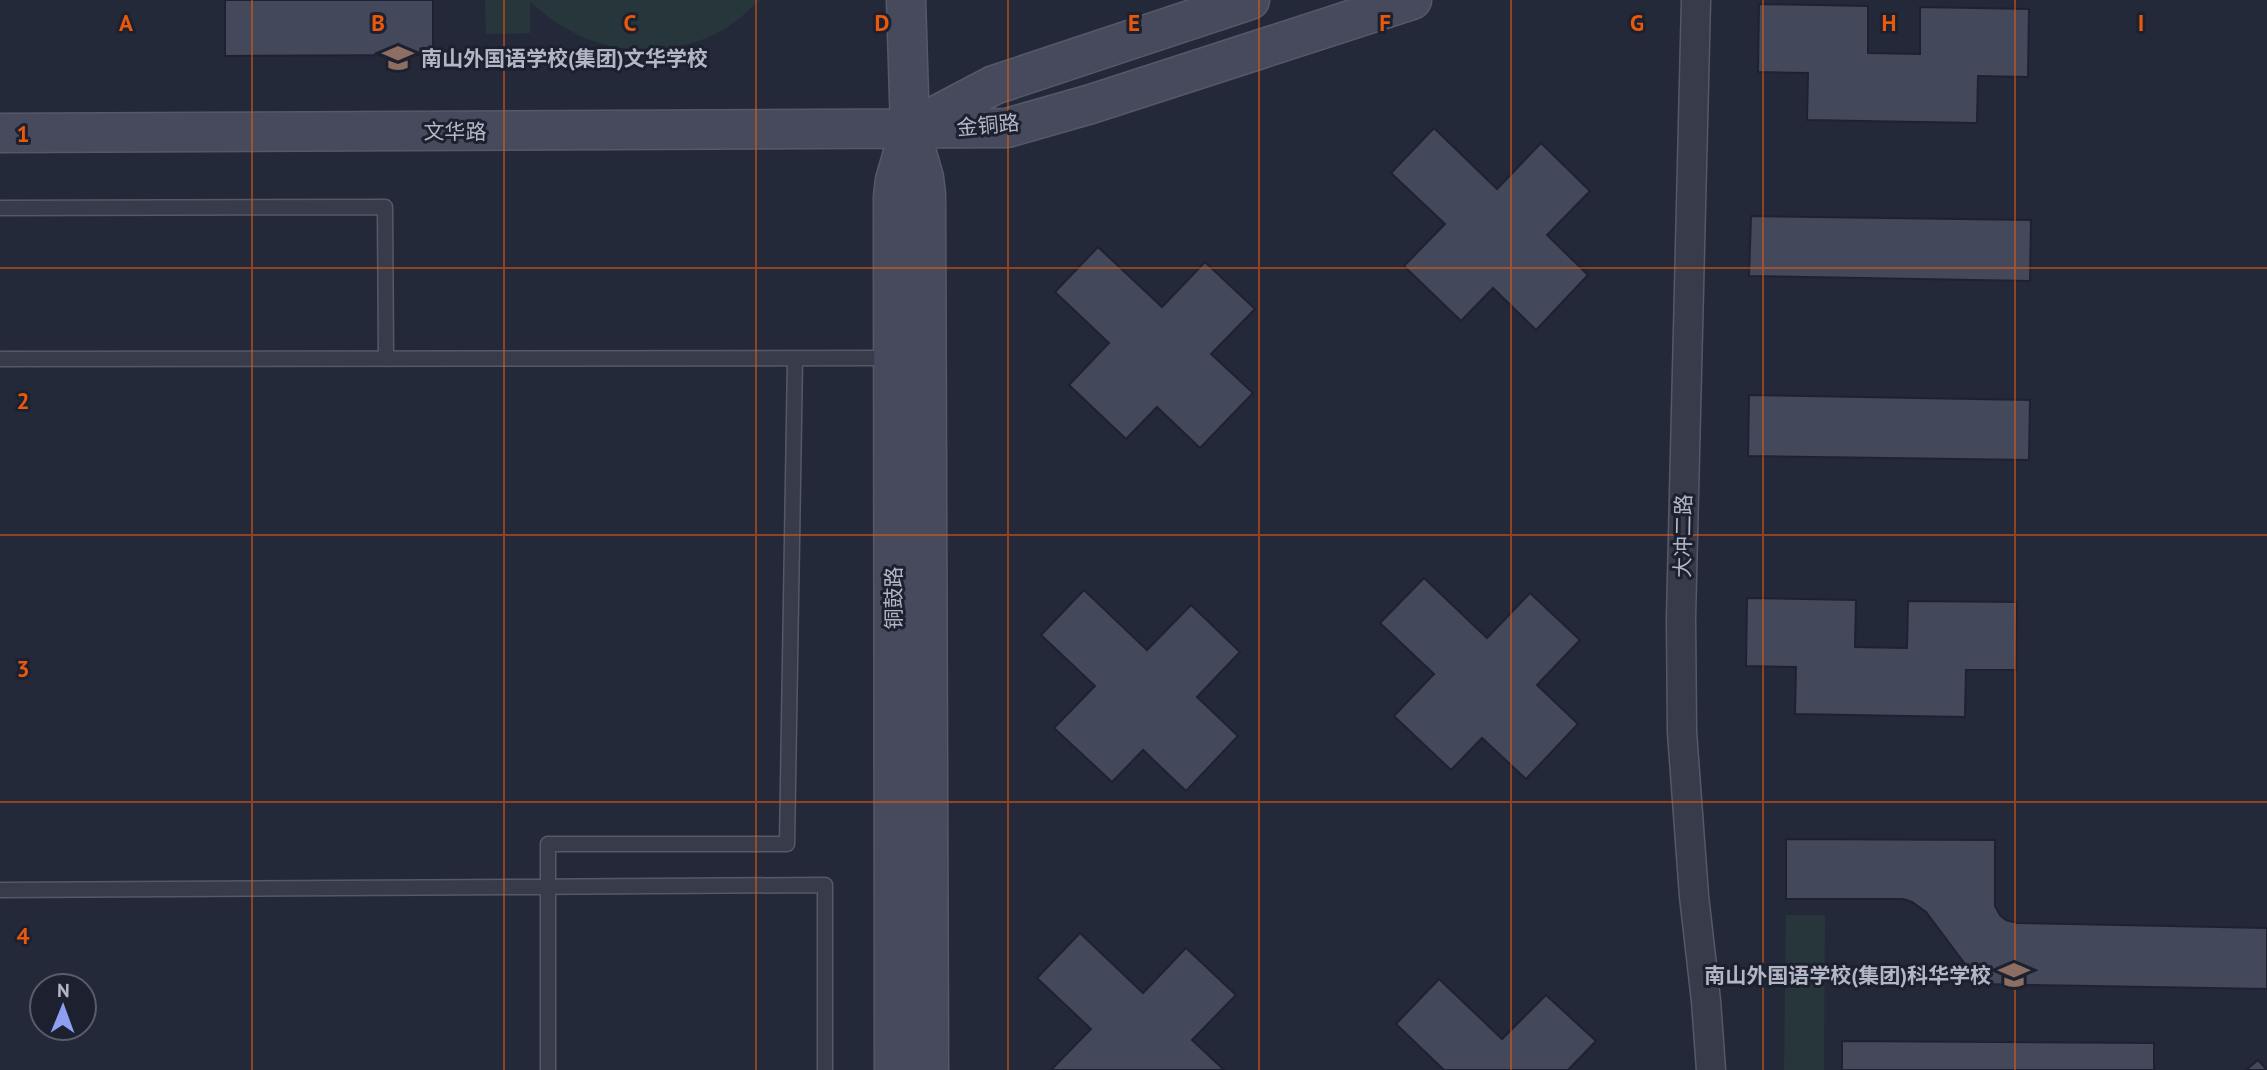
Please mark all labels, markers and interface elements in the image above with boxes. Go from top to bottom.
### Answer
text: A [119,8,133,37]
text: B [371,8,385,37]
text: C [624,8,637,37]
text: D [875,8,889,37]
text: E [1128,8,1140,37]
text: F [1379,8,1391,37]
text: G [1630,8,1644,37]
text: H [1882,8,1896,37]
text: I [2138,8,2144,37]
school or university icon: 南山外国语学校(集团)文华学校 [381,41,415,75]
place label: 南山外国语学校(集团)文华学校 [421,45,708,72]
street label: 金铜路 [955,109,1021,141]
street label: 文华路 [424,118,487,145]
text: 1 [16,119,30,148]
text: 2 [16,386,30,415]
street label: 大冲二路 [1669,494,1697,578]
street label: 铜鼓路 [880,567,907,630]
text: 3 [16,654,30,683]
text: 4 [16,921,30,950]
school or university icon: 南山外国语学校(集团)科华学校 [1997,958,2031,992]
place label: 南山外国语学校(集团)科华学校 [1704,962,1991,989]
north arrow [28,972,98,1042]
text: N [57,978,70,1002]

